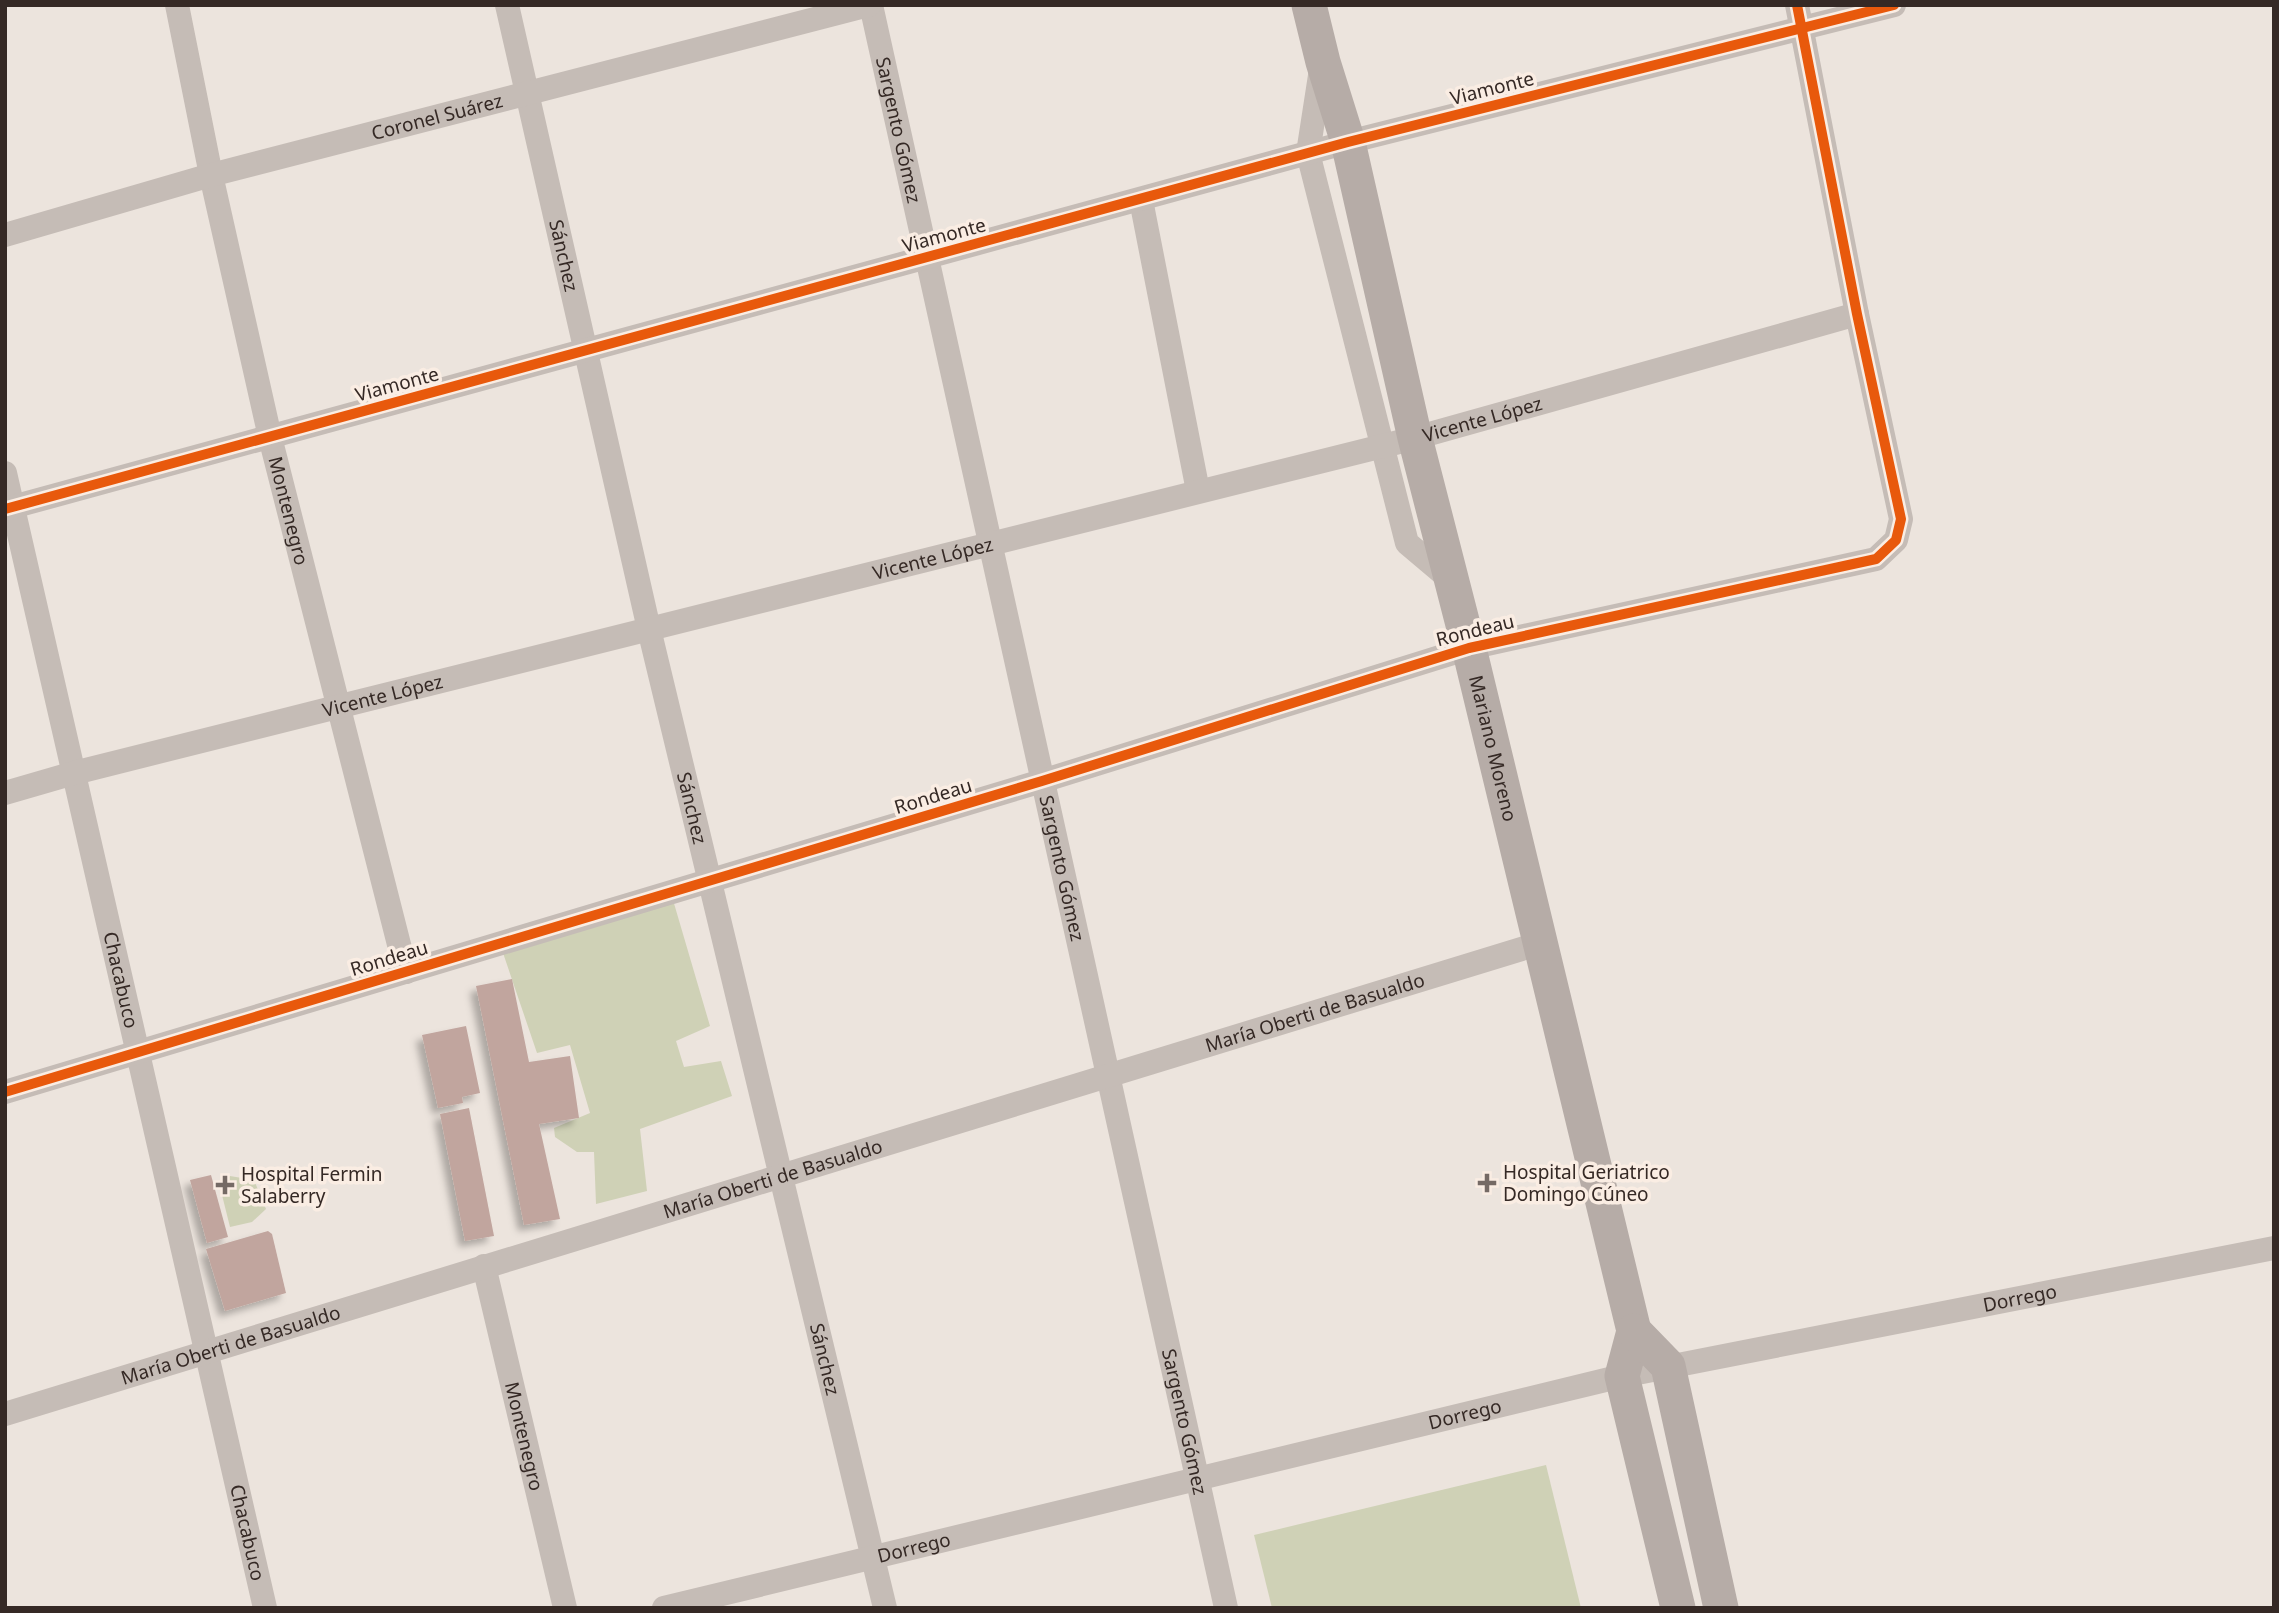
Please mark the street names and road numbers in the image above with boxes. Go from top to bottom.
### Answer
street label: Sargento Gómez [870,55,927,205]
street label: Viamonte [1447,65,1537,111]
street label: Coronel Suárez [369,87,505,146]
street label: Viamonte [899,211,989,259]
street label: Sánchez [543,217,585,294]
street label: Viamonte [352,360,442,408]
street label: Vicente López [1420,390,1545,448]
street label: Montenegro [262,454,315,568]
street label: Vicente López [870,531,996,586]
street label: Rondeau [1433,608,1517,652]
street label: Vicente López [320,668,446,723]
street label: Mariano Moreno [1463,672,1523,824]
street label: Sánchez [671,769,713,847]
street label: Rondeau [891,772,975,820]
street label: Sargento Gómez [1033,793,1091,944]
street label: Chacabuco [97,929,145,1031]
street label: Rondeau [347,934,431,982]
street label: María Oberti de Basualdo [1202,966,1428,1058]
street label: María Oberti de Basualdo [660,1133,886,1224]
street label: Dorrego [1981,1278,2059,1318]
street label: María Oberti de Basualdo [118,1299,343,1391]
street label: Sánchez [804,1321,846,1398]
street label: Sargento Gómez [1156,1346,1214,1497]
street label: Montenegro [499,1379,550,1493]
street label: Dorrego [1426,1393,1504,1435]
street label: Chacabuco [224,1482,271,1583]
street label: Dorrego [874,1526,953,1569]

